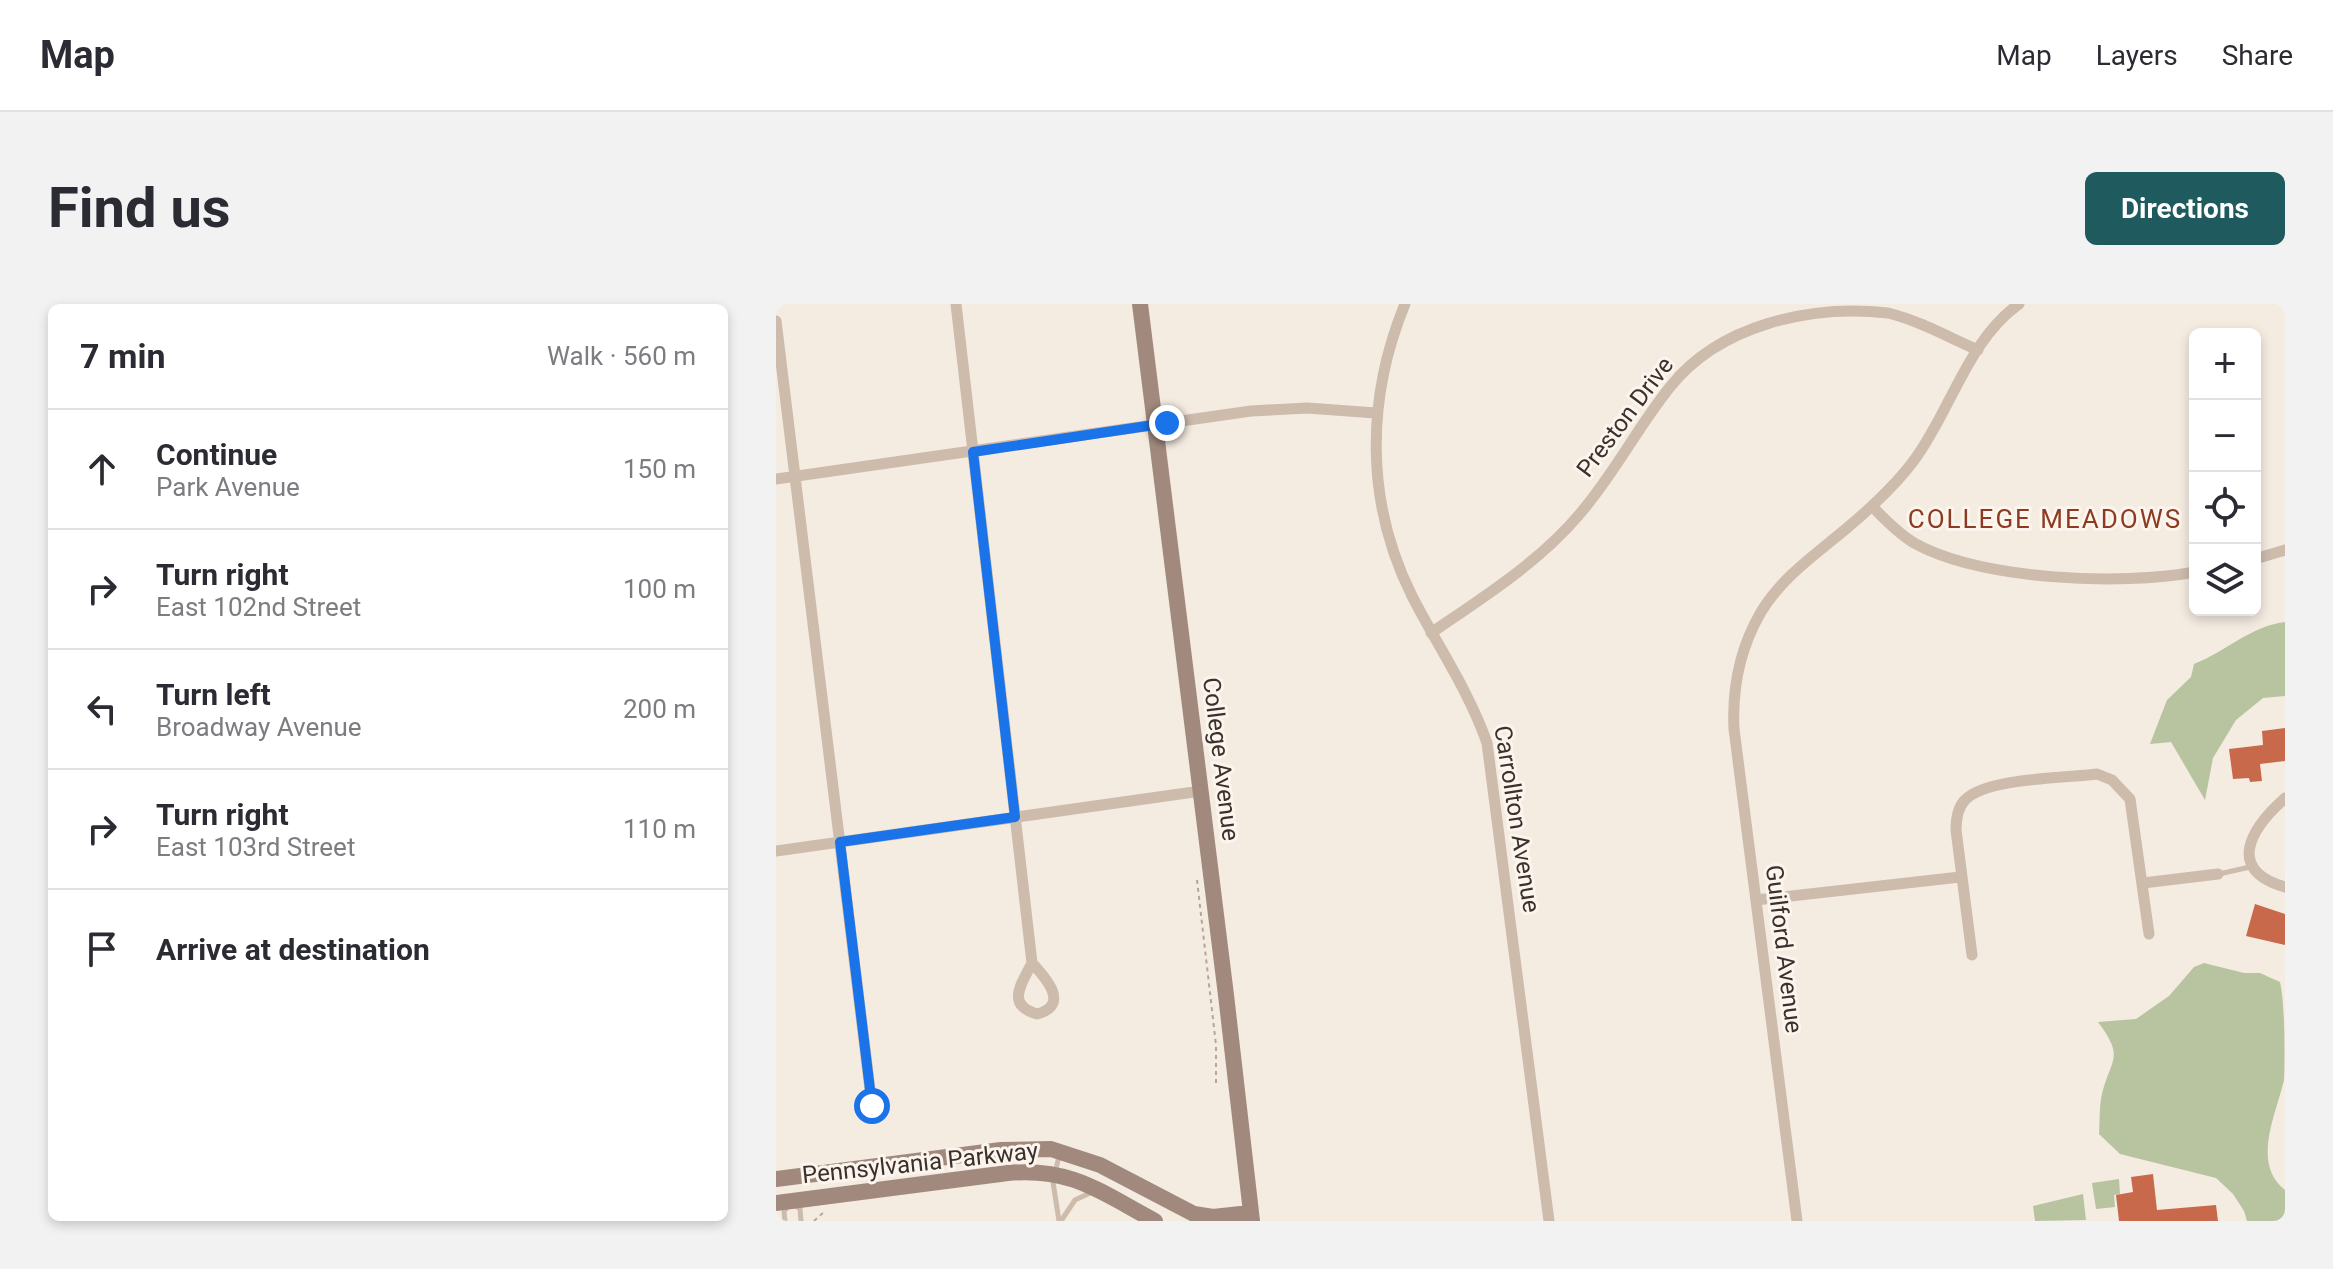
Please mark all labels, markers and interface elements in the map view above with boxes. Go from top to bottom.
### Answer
text: Map [40,33,115,77]
text: Map [1996,39,2052,72]
text: Layers [2096,39,2178,72]
text: Share [2222,39,2293,72]
button: Directions [2085,172,2285,245]
text: Find us [48,175,231,241]
map controls [2189,328,2261,616]
button: + [2189,328,2261,400]
text: 7 min [80,336,165,376]
text: Walk · 560 m [547,341,696,371]
street label: Preston Drive [1571,352,1679,482]
button: − [2189,400,2261,472]
route end [1149,405,1185,441]
text: Continue [156,437,277,472]
icon: ahead [80,447,124,491]
text: 150 m [623,454,696,484]
text: Park Avenue [156,472,300,502]
button: locate [2189,472,2261,544]
district label: COLLEGE MEADOWS [1908,504,2182,534]
button: layers [2189,544,2261,616]
text: Turn right [156,557,289,592]
icon: right [80,567,124,611]
text: 100 m [623,574,696,604]
text: East 102nd Street [156,592,361,622]
street label: College Avenue [1197,676,1245,842]
text: Turn left [156,677,271,712]
icon: left [80,687,124,731]
text: 200 m [623,694,696,724]
text: Broadway Avenue [156,712,362,742]
street label: Carrollton Avenue [1488,723,1546,915]
text: Turn right [156,797,289,832]
icon: right [80,807,124,851]
text: 110 m [623,814,696,844]
text: East 103rd Street [156,832,355,862]
street label: Guilford Avenue [1760,863,1808,1035]
icon: arrive [80,927,124,971]
text: Arrive at destination [156,932,430,967]
route start [854,1088,890,1124]
street label: Pennsylvania Parkway [801,1137,1040,1189]

